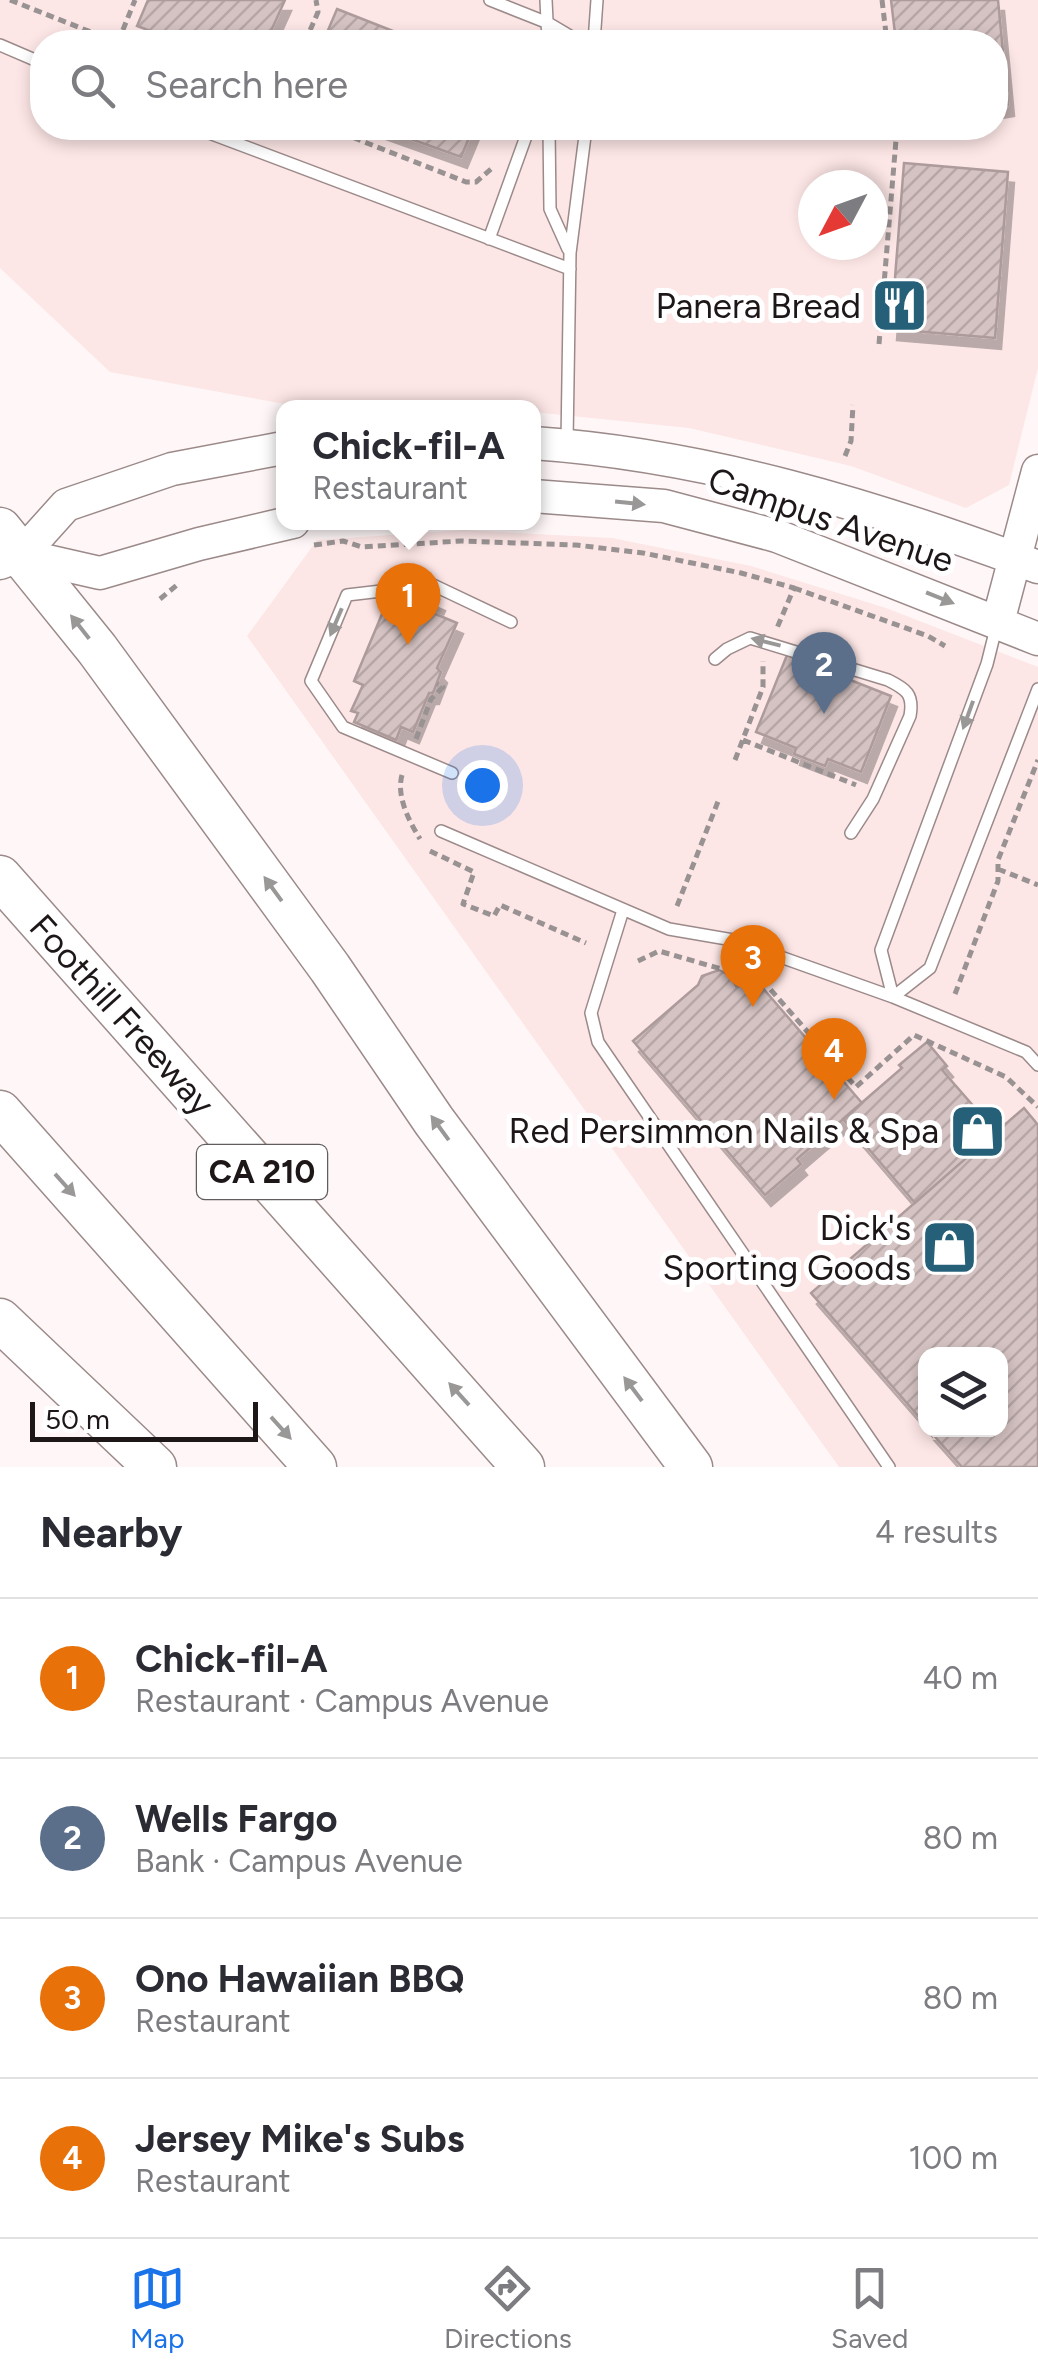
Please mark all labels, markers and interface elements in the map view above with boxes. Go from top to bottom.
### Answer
search box [30,30,1008,140]
icon: search [65,58,120,113]
text: Search here [145,62,348,108]
north arrow [798,170,888,260]
restaurant icon: Panera Bread [870,276,930,336]
place label: Panera Bread [656,285,861,327]
popup [276,400,541,530]
text: Chick-fil-A [312,423,505,469]
street label: Campus Avenue [703,458,959,582]
text: Restaurant [312,469,468,507]
one-way arrow [615,495,647,511]
pin: 1 [376,562,440,645]
one-way arrow [925,590,955,606]
one-way arrow [328,608,344,637]
one-way arrow [71,614,91,640]
pin: 2 [792,632,856,714]
one-way arrow [750,634,781,650]
one-way arrow [960,700,975,730]
your location [457,760,508,811]
one-way arrow [264,876,283,902]
street label: Foothill Freeway [21,906,224,1124]
pin: 3 [720,924,786,1007]
pin: 4 [802,1018,866,1100]
shop icon: Red Persimmon Nails & Spa [948,1101,1008,1161]
place label: Red Persimmon Nails & Spa [509,1110,939,1152]
one-way arrow [430,1114,450,1141]
road number: CA 210 [197,1145,327,1199]
one-way arrow [53,1172,75,1197]
place label: Dick's Sporting Goods [663,1207,911,1289]
shop icon: Dick's Sporting Goods [920,1218,980,1278]
map controls [918,1347,1008,1437]
button: layers [918,1347,1008,1437]
one-way arrow [624,1376,644,1402]
one-way arrow [448,1382,470,1407]
scale bar [30,1397,258,1442]
text: 50 m [45,1402,110,1436]
one-way arrow [269,1415,291,1440]
text: Nearby [40,1507,182,1558]
text: 4 results [875,1513,998,1551]
text: Chick-fil-A [135,1636,328,1682]
text: 1 [66,1659,79,1697]
text: 40 m [922,1659,998,1697]
text: Restaurant · Campus Avenue [135,1682,549,1720]
text: Wells Fargo [135,1796,338,1842]
text: 2 [63,1819,82,1857]
text: 80 m [923,1819,998,1857]
text: Bank · Campus Avenue [135,1842,463,1880]
text: Ono Hawaiian BBQ [135,1956,465,2002]
text: 3 [64,1979,81,2017]
text: 80 m [923,1979,998,2017]
text: Restaurant [135,2002,291,2040]
text: Jersey Mike's Subs [135,2116,464,2162]
text: 4 [62,2139,83,2177]
text: 100 m [909,2139,998,2177]
text: Restaurant [135,2162,291,2200]
tab: Map [130,2261,185,2355]
tab: Directions [444,2261,572,2355]
tab: Saved [831,2261,908,2355]

